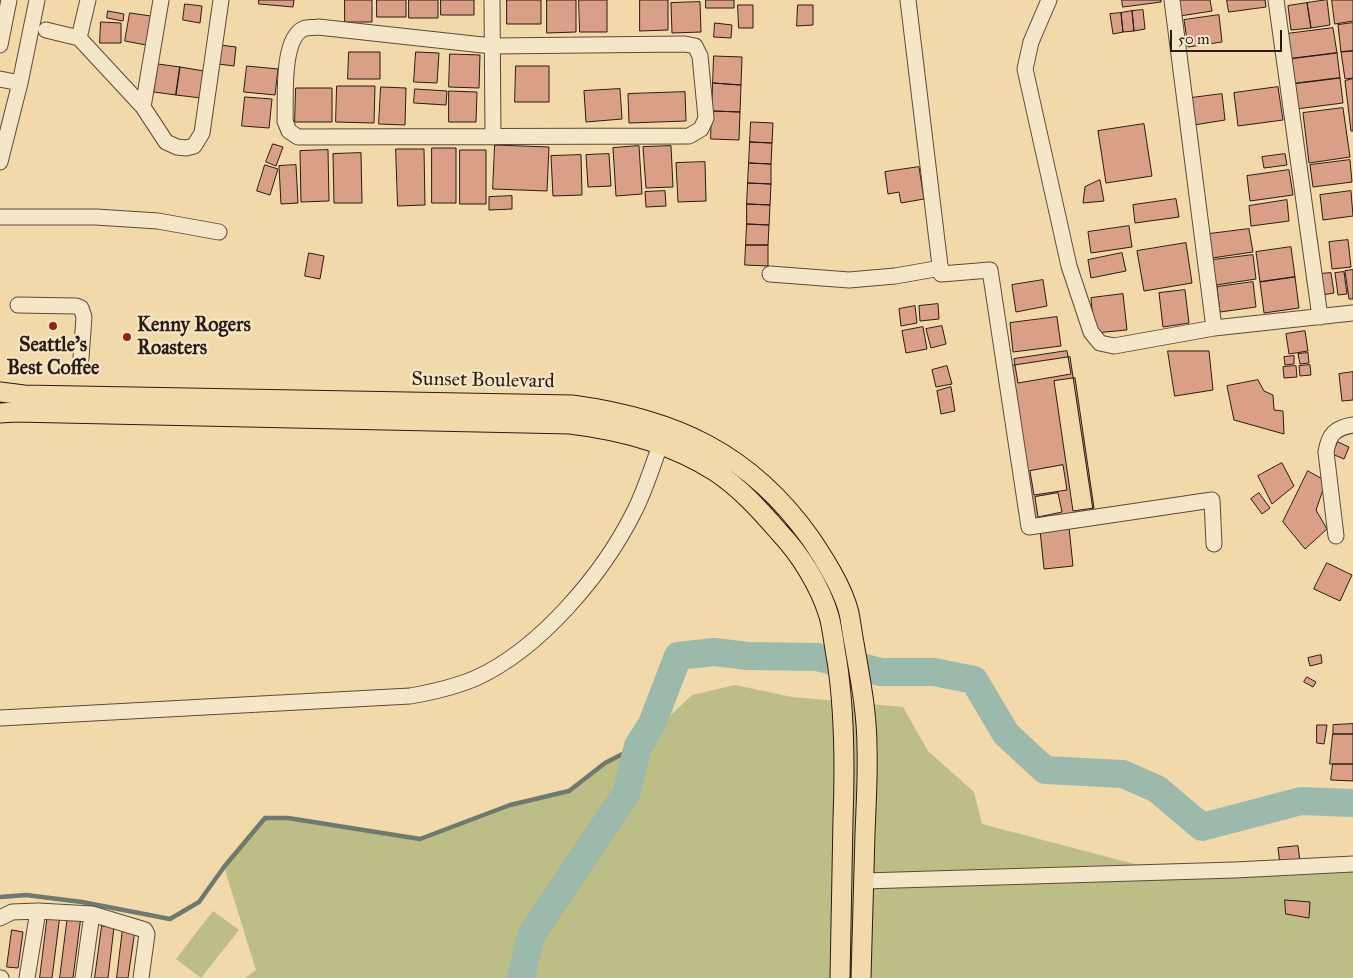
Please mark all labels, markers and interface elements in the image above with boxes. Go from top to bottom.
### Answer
scale bar [1173,20,1286,52]
text: 50 m [1178,30,1210,48]
place label: Kenny Rogers Roasters [137,314,251,361]
marker: Seattle's Best Coffee [47,320,59,332]
marker: Kenny Rogers Roasters [121,331,133,343]
place label: Seattle's Best Coffee [7,334,99,381]
street label: Sunset Boulevard [411,368,555,394]

